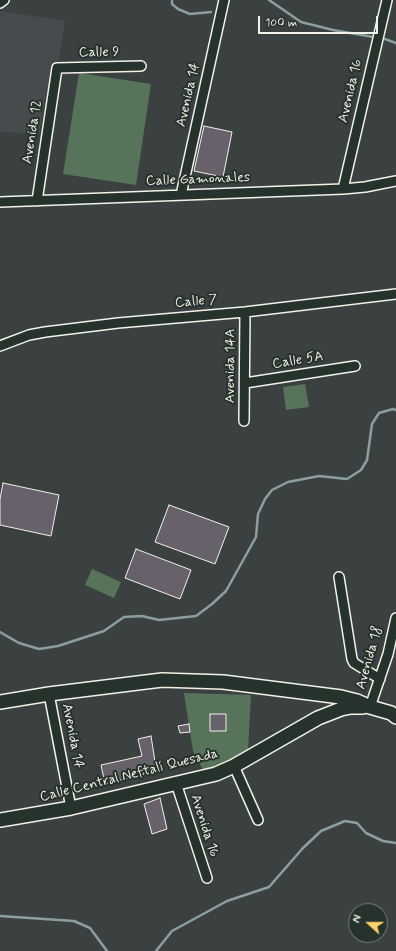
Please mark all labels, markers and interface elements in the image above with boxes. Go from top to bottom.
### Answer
scale bar [260,8,380,34]
text: 100 m [265,15,297,31]
street label: Calle 9 [78,44,120,62]
street label: Avenida 16 [336,58,366,124]
street label: Avenida 14 [173,61,205,129]
street label: Avenida 12 [20,99,46,165]
street label: Calle Gamonales [146,170,250,190]
street label: Calle 7 [174,292,218,312]
street label: Avenida 14A [223,329,239,403]
street label: Calle 5A [271,349,325,373]
street label: Avenida 18 [353,625,387,691]
street label: Avenida 14 [58,702,86,770]
street label: Calle Central Neftalí Quesada [38,746,220,806]
street label: Avenida 16 [186,793,222,859]
north arrow [348,903,388,943]
text: N [350,913,366,925]

